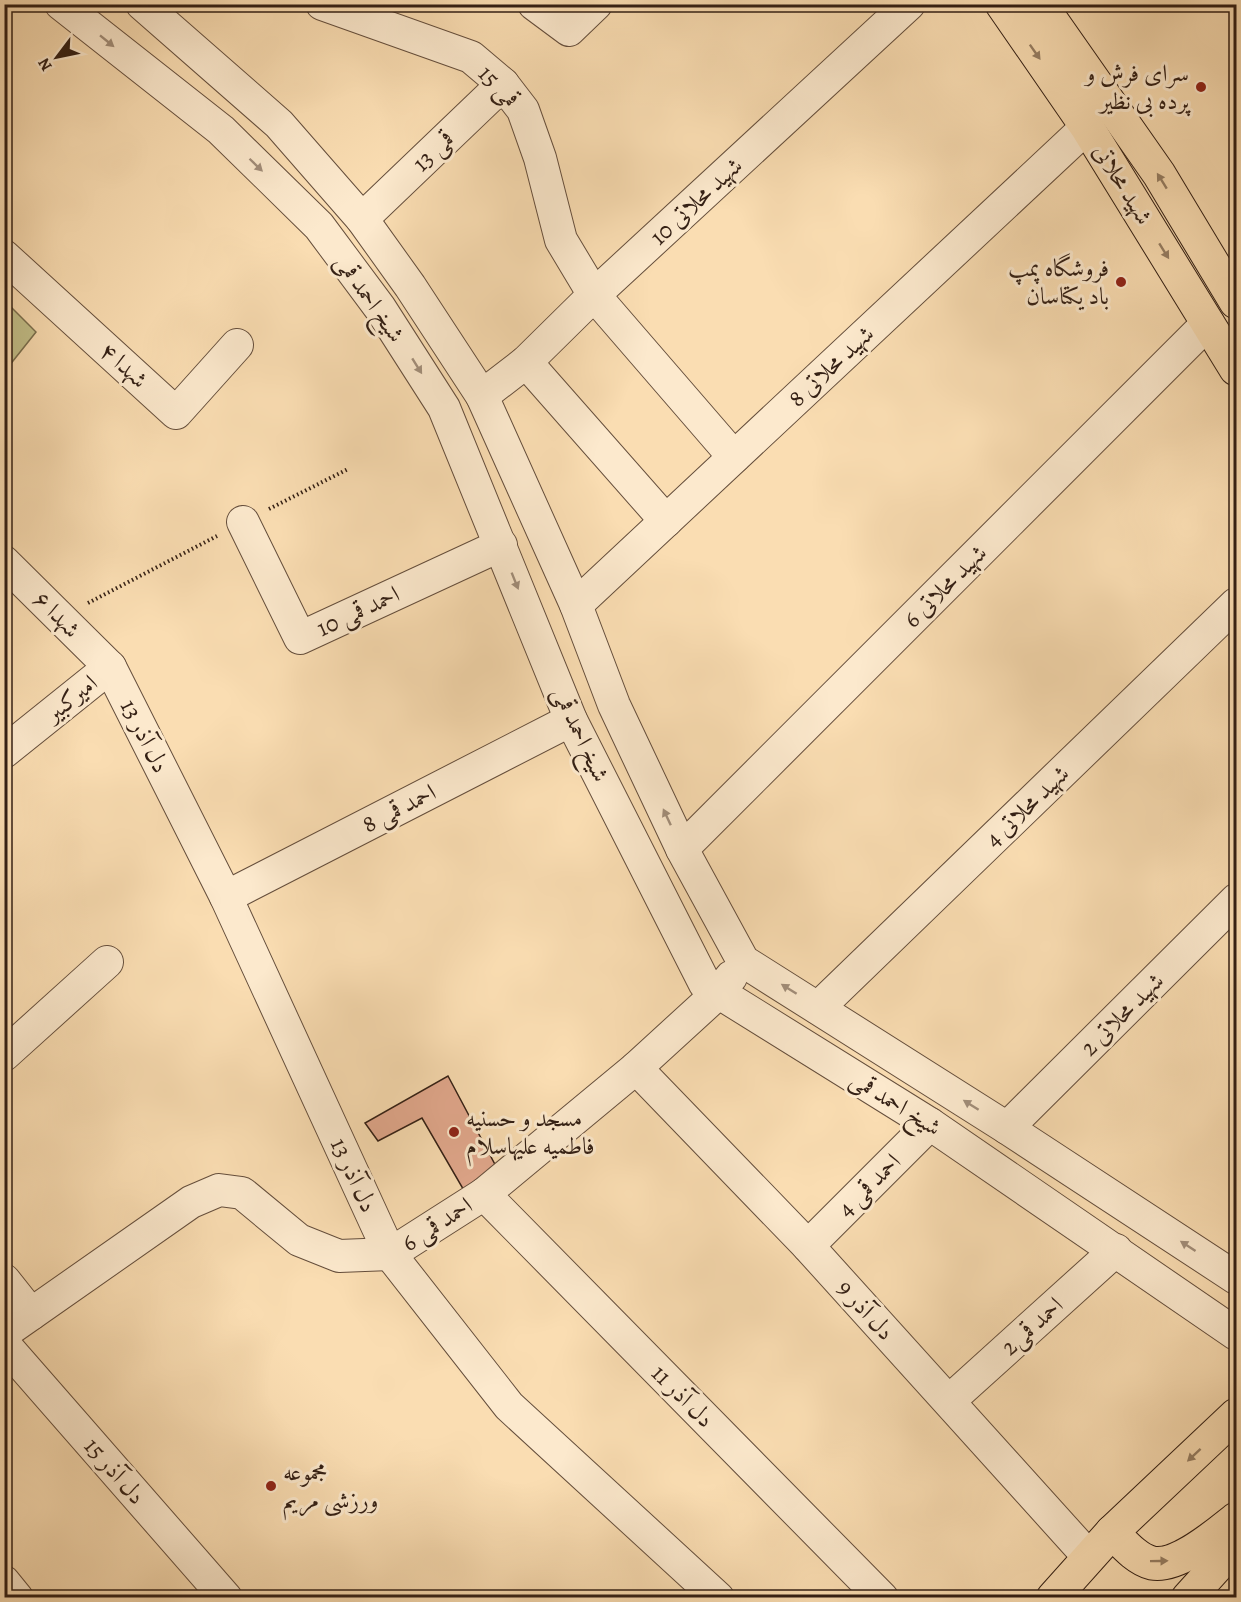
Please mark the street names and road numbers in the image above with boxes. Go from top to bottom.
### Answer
street label: قمی 15 [471,58,527,115]
street label: قمی 13 [405,123,461,179]
street label: شهید محلاتی [1086,137,1160,231]
street label: شهید محلاتی 10 [643,150,749,252]
street label: شیخ احمد قمی [324,247,412,352]
street label: شهید محلاتی 8 [781,318,881,414]
street label: شهدا ۴ [93,335,155,395]
street label: شهید محلاتی 6 [896,537,994,635]
street label: احمد قمی 10 [311,578,405,645]
street label: شهدا ۶ [26,583,88,645]
street label: امیرکبیر [36,667,104,731]
street label: شیخ احمد قمی [540,681,617,789]
street label: دل آذر 13 [113,694,177,778]
street label: شهید محلاتی 4 [978,758,1076,854]
street label: احمد قمی 8 [357,776,442,841]
street label: شهید محلاتی 2 [1073,965,1171,1063]
street label: شیخ احمد قمی [842,1062,948,1148]
street label: دل آذر 13 [323,1133,385,1217]
street label: احمد قمی 4 [830,1146,909,1225]
street label: احمد قمی 6 [396,1189,479,1260]
street label: دل آذر 9 [830,1273,902,1347]
street label: احمد قمی2 [994,1289,1071,1363]
street label: دل آذر 11 [645,1358,721,1434]
street label: دل آذر 15 [77,1431,153,1511]

